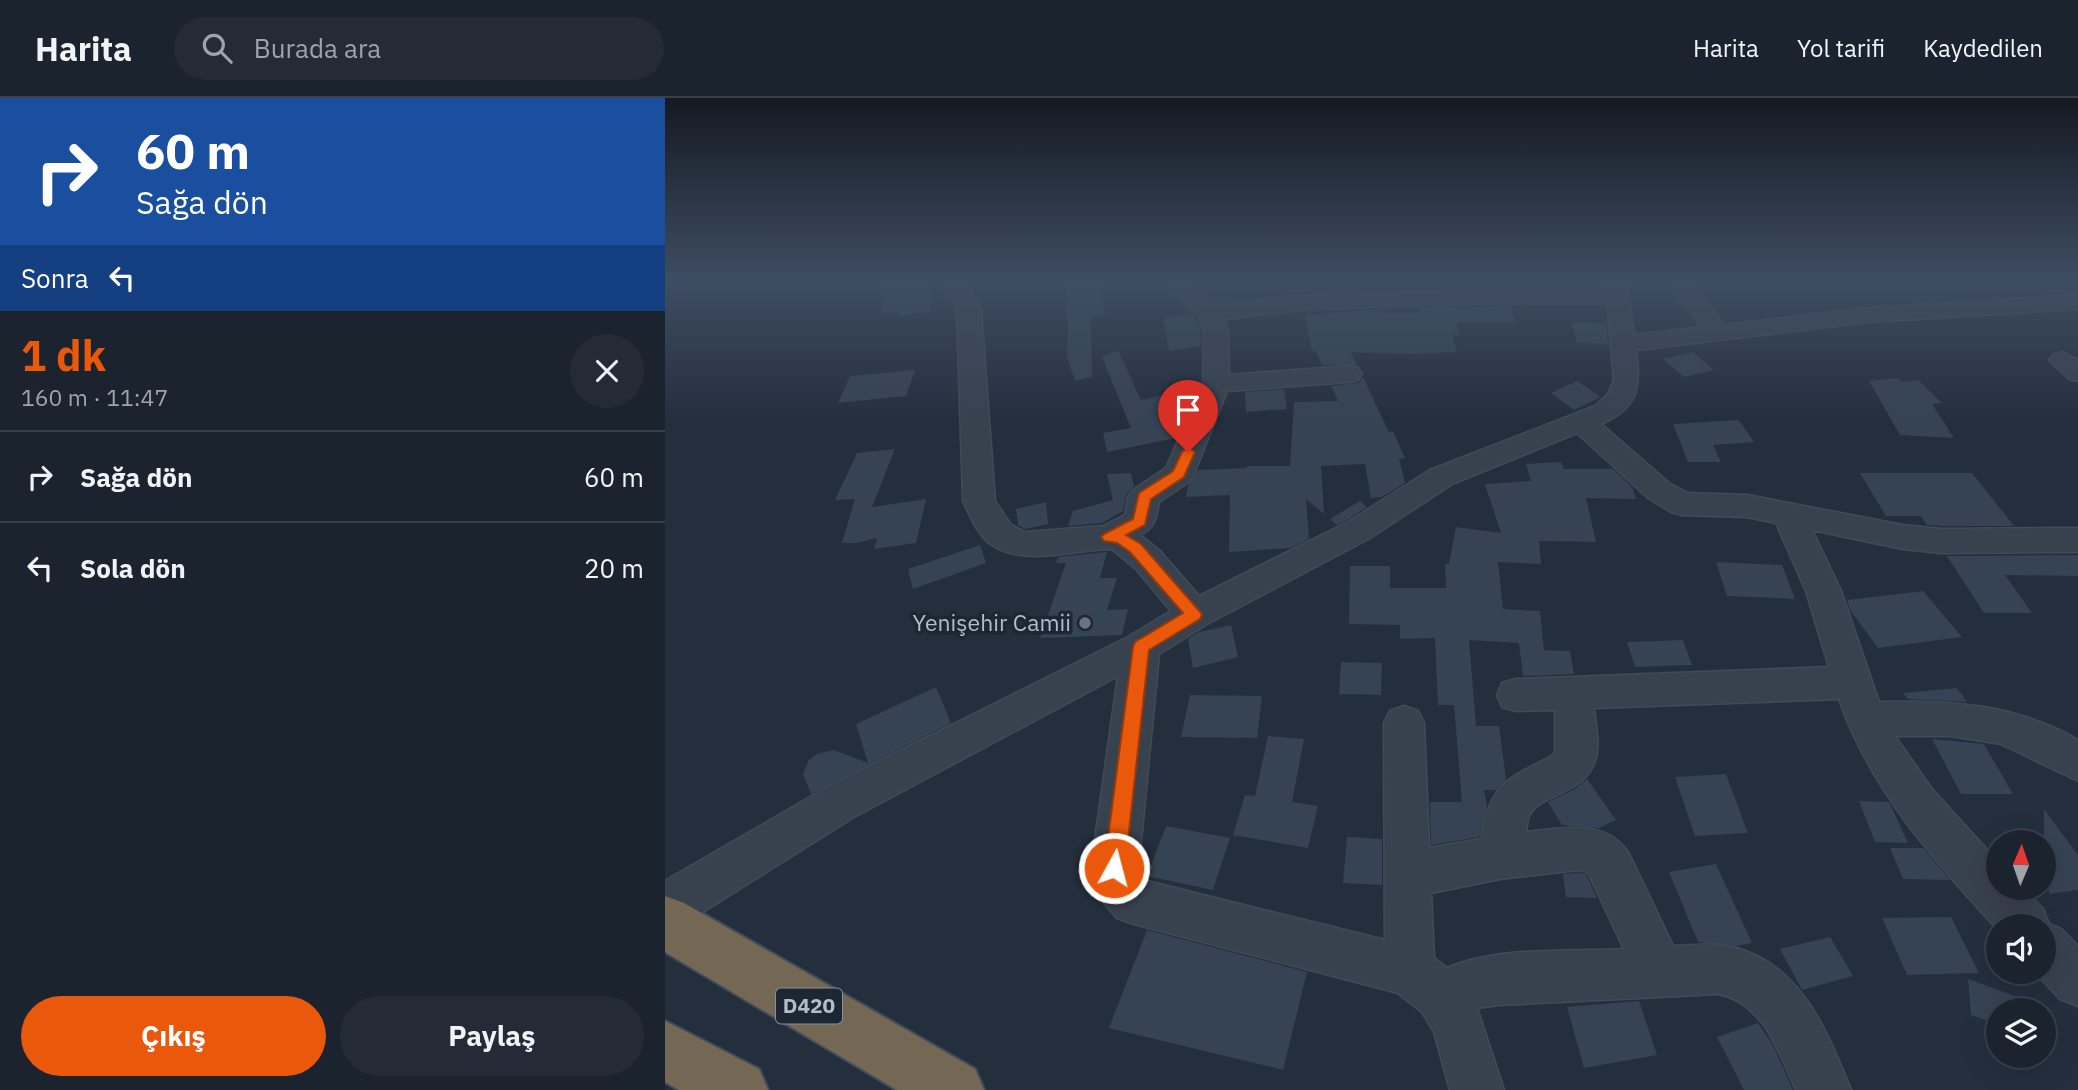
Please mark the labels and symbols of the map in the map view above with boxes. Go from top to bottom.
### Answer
pin [1158,380,1218,452]
place label: Yenişehir Camii [912,607,1071,637]
marker: Yenişehir Camii [1077,615,1093,631]
north arrow [1986,830,2056,900]
position arrow [1077,831,1151,905]
road number: D420 [776,988,842,1024]

